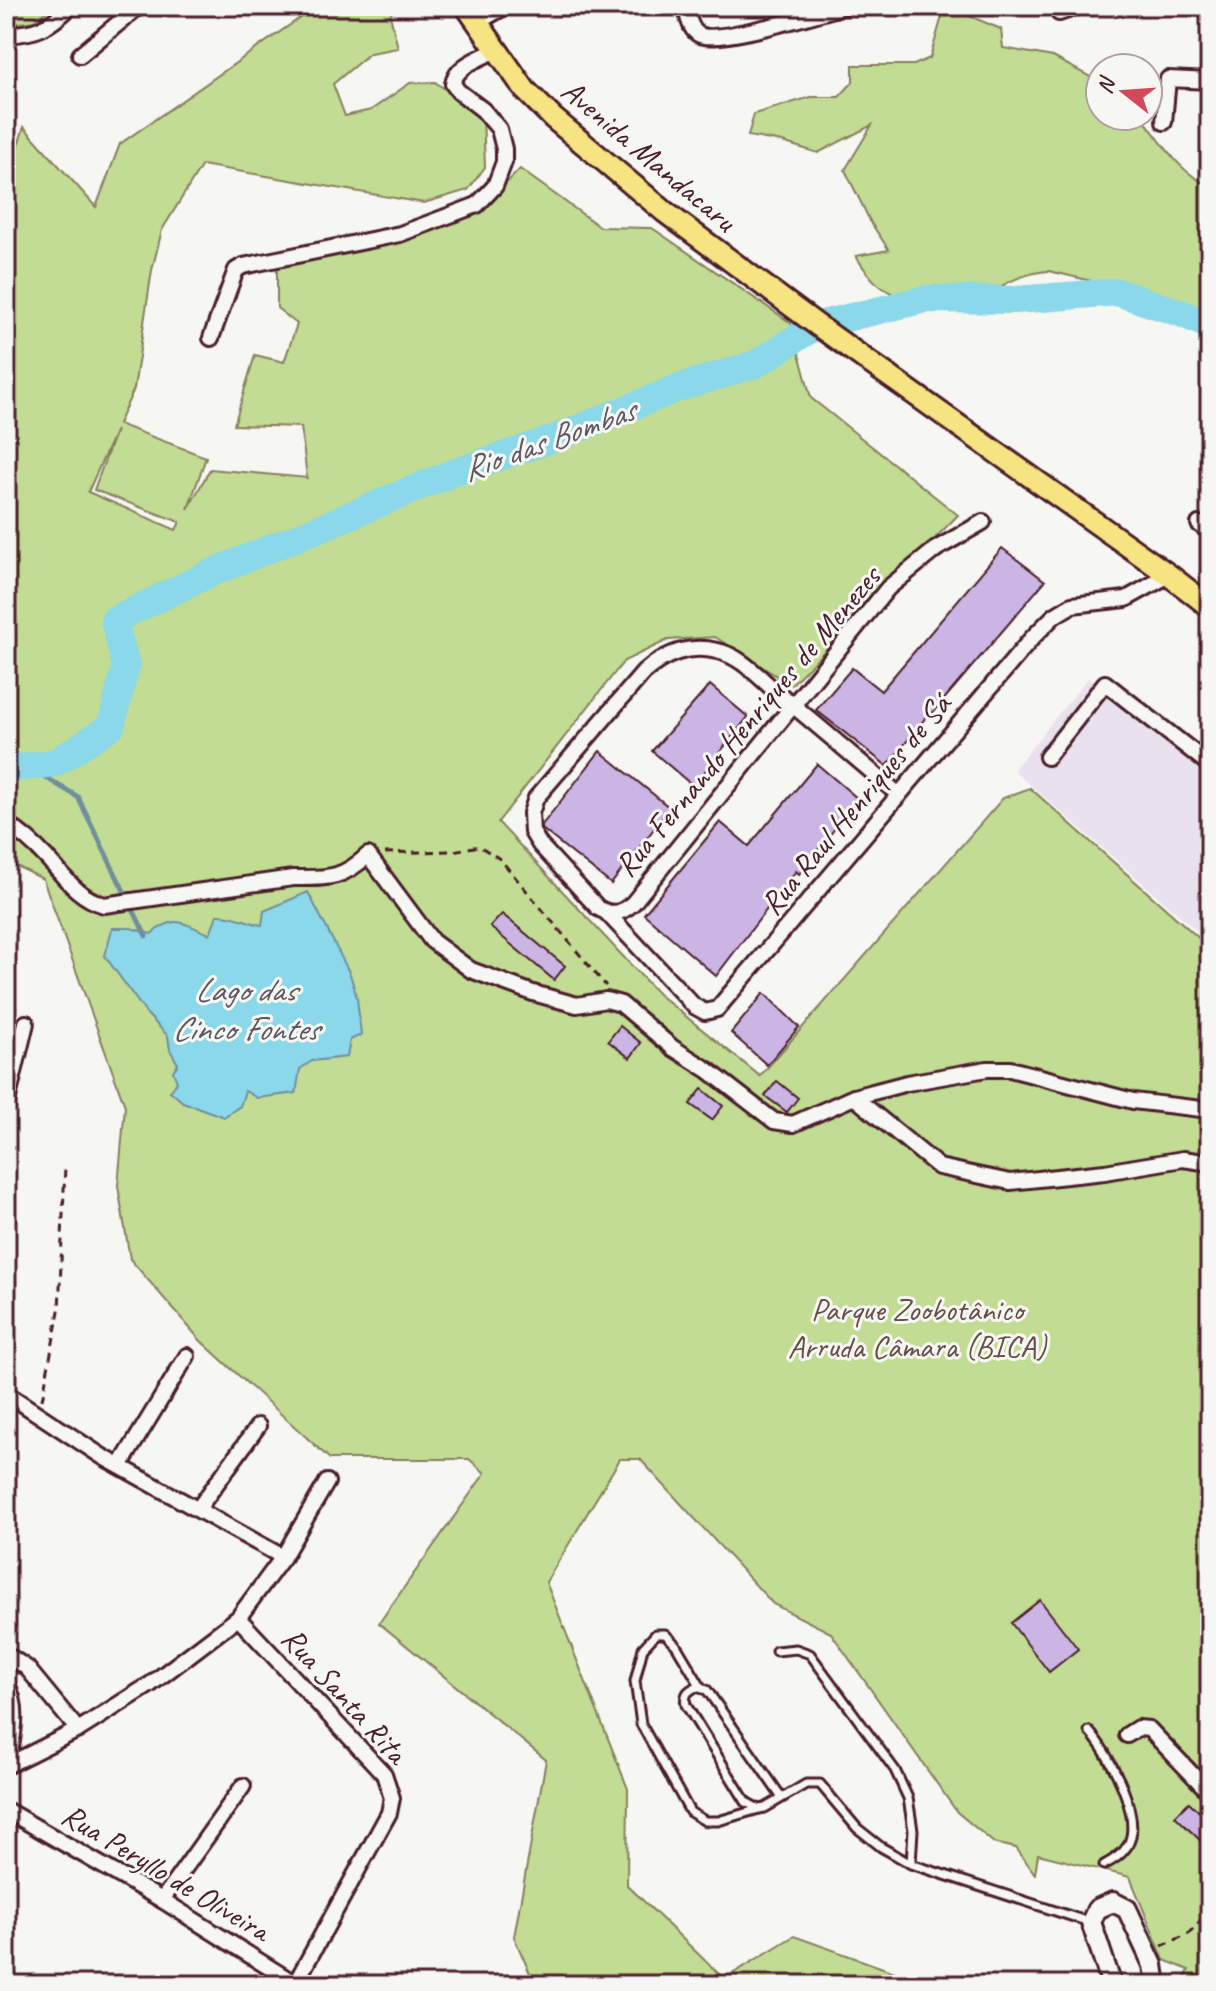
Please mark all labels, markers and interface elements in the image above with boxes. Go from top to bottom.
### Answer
north arrow [1084,52,1164,132]
street label: Avenida Mandacaru [553,70,746,242]
text: N [1090,73,1122,97]
water label: Rio das Bombas [456,387,646,491]
street label: Rua Fernando Henriques de Menezes [605,555,892,885]
street label: Rua Raul Henriques de Sá [751,683,962,923]
water label: Lago das Cinco Fontes [172,968,323,1050]
park label: Parque Zoobotânico Arruda Câmara (BICA) [788,1289,1048,1367]
street label: Rua Santa Rita [273,1619,419,1774]
street label: Rua Peryllo de Oliveira [54,1794,280,1952]

